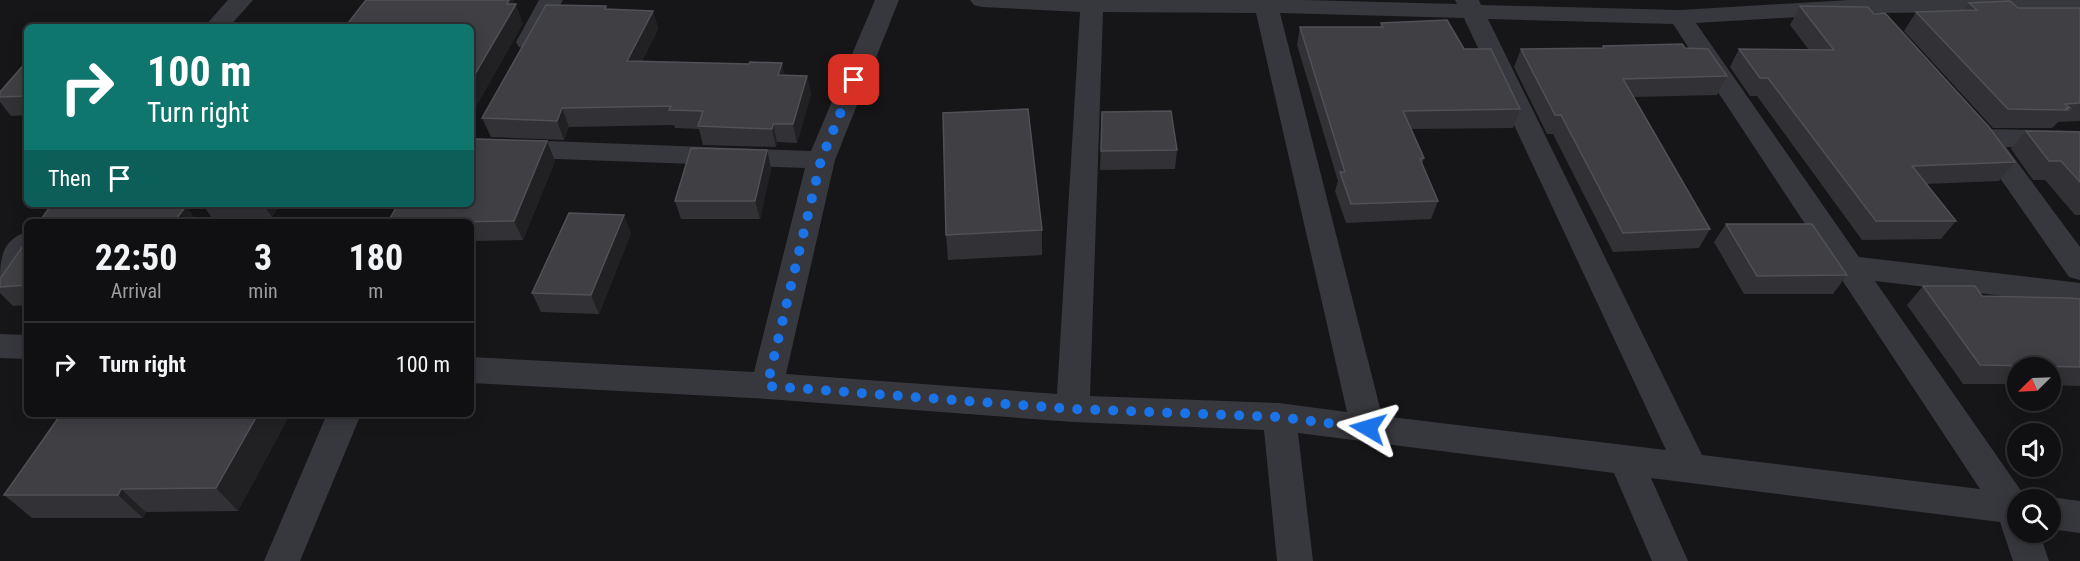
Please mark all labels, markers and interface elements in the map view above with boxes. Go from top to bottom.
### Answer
text: 100 m [147,47,252,96]
icon: right [48,48,126,126]
pin [828,54,879,105]
icon: arrive [837,63,870,96]
text: Turn right [147,97,249,129]
icon: arrive [103,162,136,195]
text: Then [48,166,91,191]
text: 22:50 [95,237,177,279]
text: 3 [254,237,272,279]
text: 180 [349,237,403,279]
text: Arrival [111,279,162,303]
text: min [248,279,278,303]
text: m [368,279,383,303]
icon: right [48,348,81,381]
text: Turn right [99,352,186,377]
text: 100 m [396,352,450,377]
north arrow [2007,357,2061,411]
map controls [2007,357,2061,543]
position arrow [1336,396,1400,460]
button: sound [2007,423,2061,477]
button: search [2007,489,2061,543]

